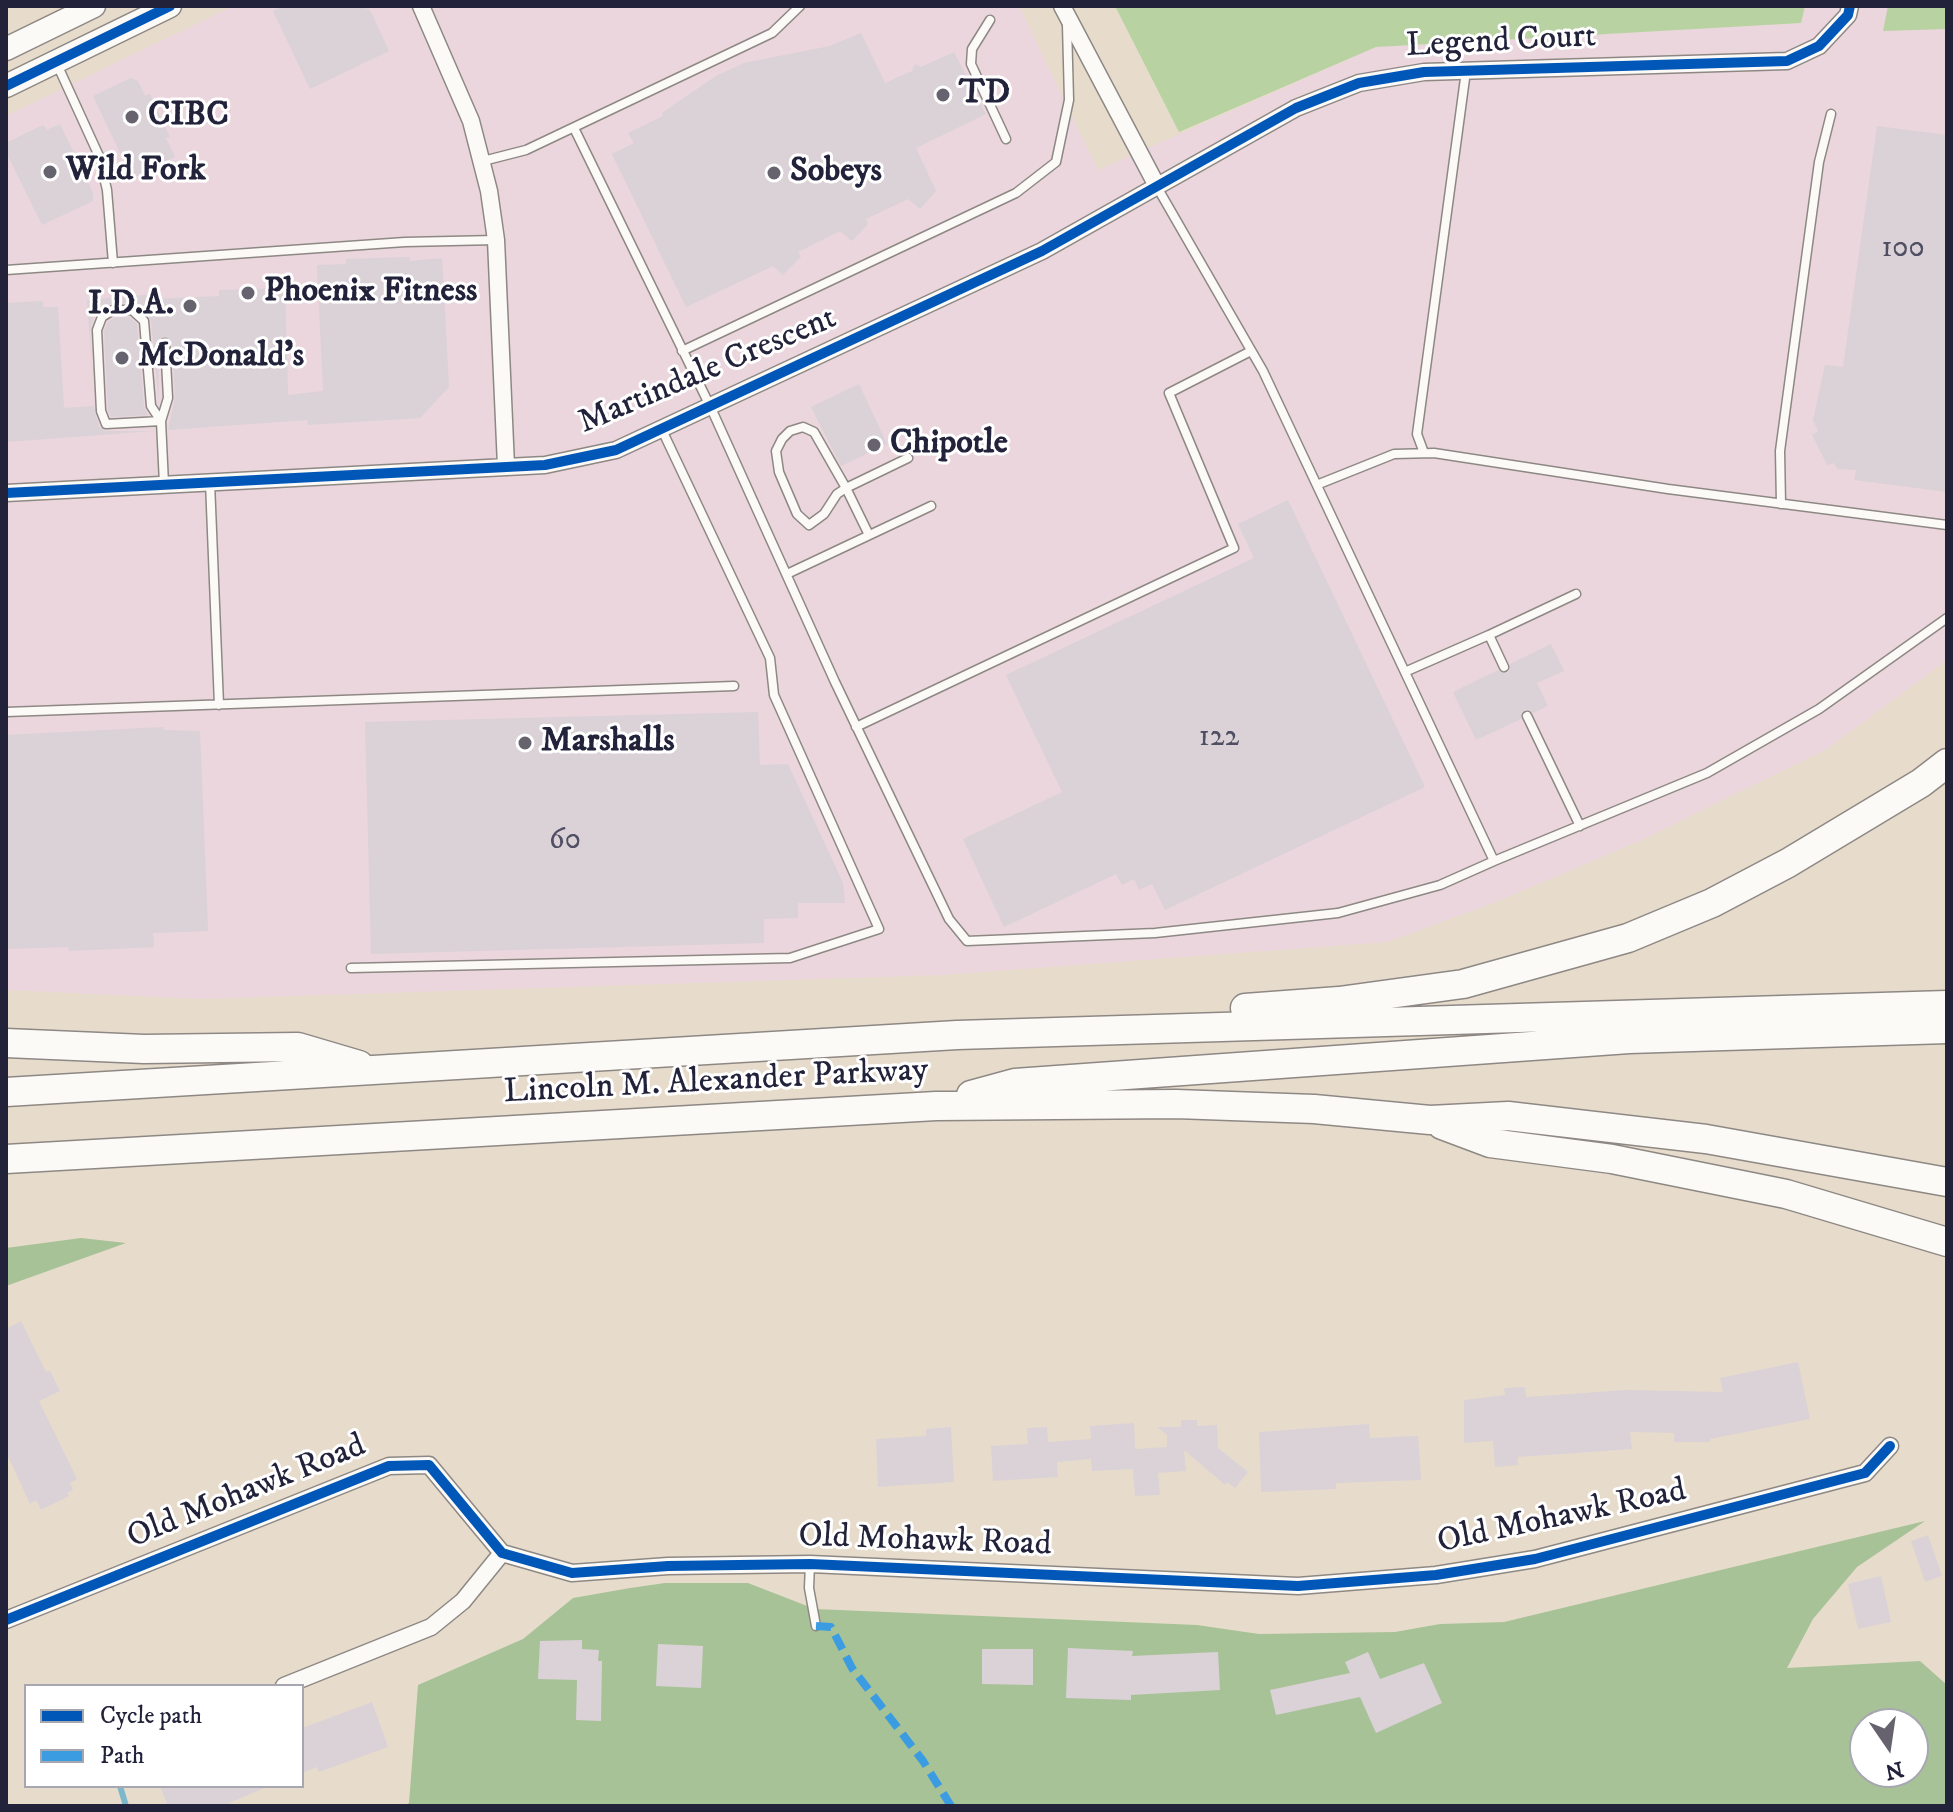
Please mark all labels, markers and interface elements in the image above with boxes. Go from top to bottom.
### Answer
street label: Legend Court [1405,18,1597,68]
place label: TD [959,75,1010,115]
marker: TD [934,86,952,104]
place label: CIBC [148,97,229,137]
marker: CIBC [123,108,141,126]
place label: Wild Fork [66,152,206,192]
place label: Sobeys [790,153,882,193]
marker: Wild Fork [41,163,59,181]
marker: Sobeys [765,164,783,182]
house number: 100 [1881,232,1925,268]
place label: Phoenix Fitness [264,273,477,313]
marker: Phoenix Fitness [239,284,257,302]
place label: I.D.A. [88,286,174,326]
marker: I.D.A. [181,297,199,315]
street label: Martindale Crescent [573,299,843,445]
place label: McDonald's [138,338,304,378]
marker: McDonald's [113,349,131,367]
place label: Chipotle [890,425,1008,465]
marker: Chipotle [865,436,883,454]
house number: 122 [1199,721,1239,757]
place label: Marshalls [541,723,675,763]
marker: Marshalls [516,734,534,752]
house number: 60 [549,824,581,860]
street label: Lincoln M. Alexander Parkway [503,1052,929,1114]
street label: Old Mohawk Road [122,1427,372,1559]
street label: Old Mohawk Road [1434,1472,1690,1564]
street label: Old Mohawk Road [798,1517,1052,1567]
legend [24,1684,304,1788]
text: Cycle path [100,1701,202,1731]
north arrow [1849,1708,1929,1788]
text: Path [100,1741,144,1771]
text: N [1882,1755,1906,1785]

